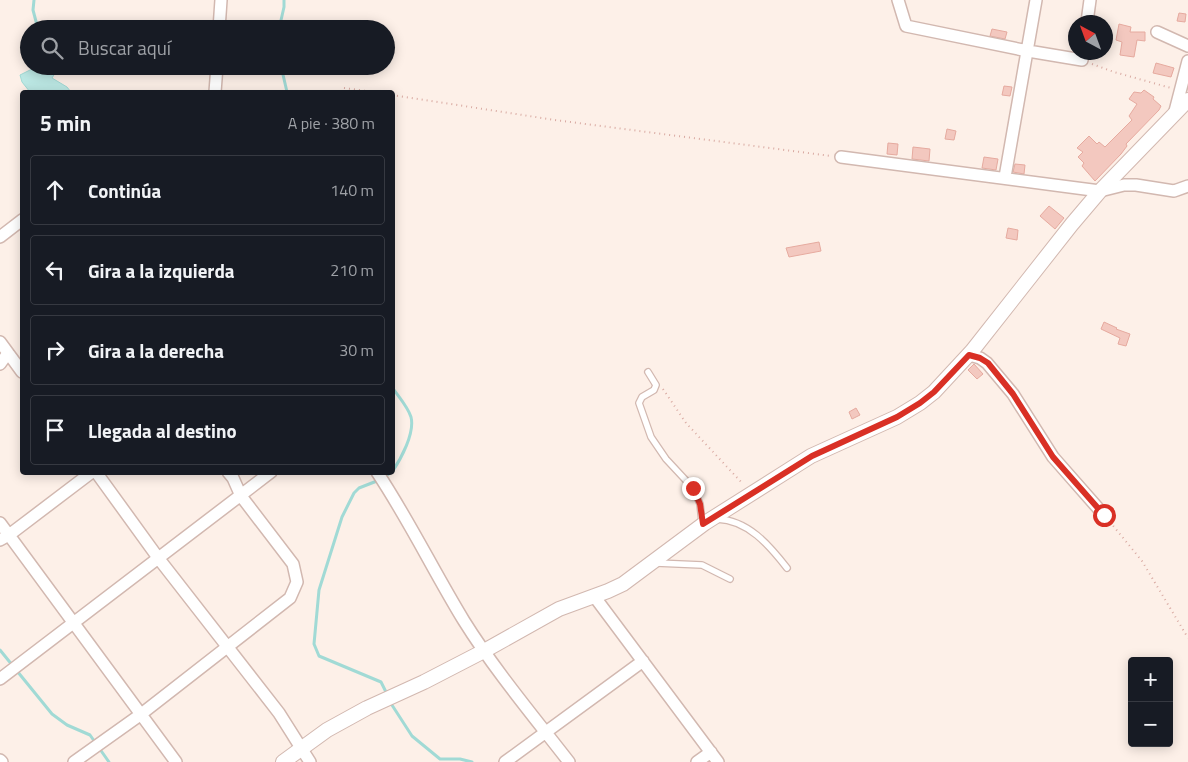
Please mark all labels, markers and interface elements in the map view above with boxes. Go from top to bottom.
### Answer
north arrow [1068,15,1113,60]
search box [20,20,395,75]
text: Buscar aquí [78,33,171,62]
icon: search [38,34,66,62]
text: 5 min [40,107,91,139]
text: A pie · 380 m [288,111,375,135]
icon: ahead [41,176,69,204]
text: Continúa [88,176,161,205]
text: 140 m [330,178,374,202]
icon: left [41,256,69,284]
text: Gira a la izquierda [88,256,235,285]
text: 210 m [330,258,374,282]
icon: right [41,336,69,364]
text: Gira a la derecha [88,336,224,365]
text: 30 m [339,338,374,362]
icon: arrive [41,416,69,444]
text: Llegada al destino [88,416,237,445]
route end [682,477,705,500]
route start [1093,504,1116,527]
map controls [1128,657,1173,747]
button: + [1128,657,1173,702]
button: − [1128,702,1173,747]

